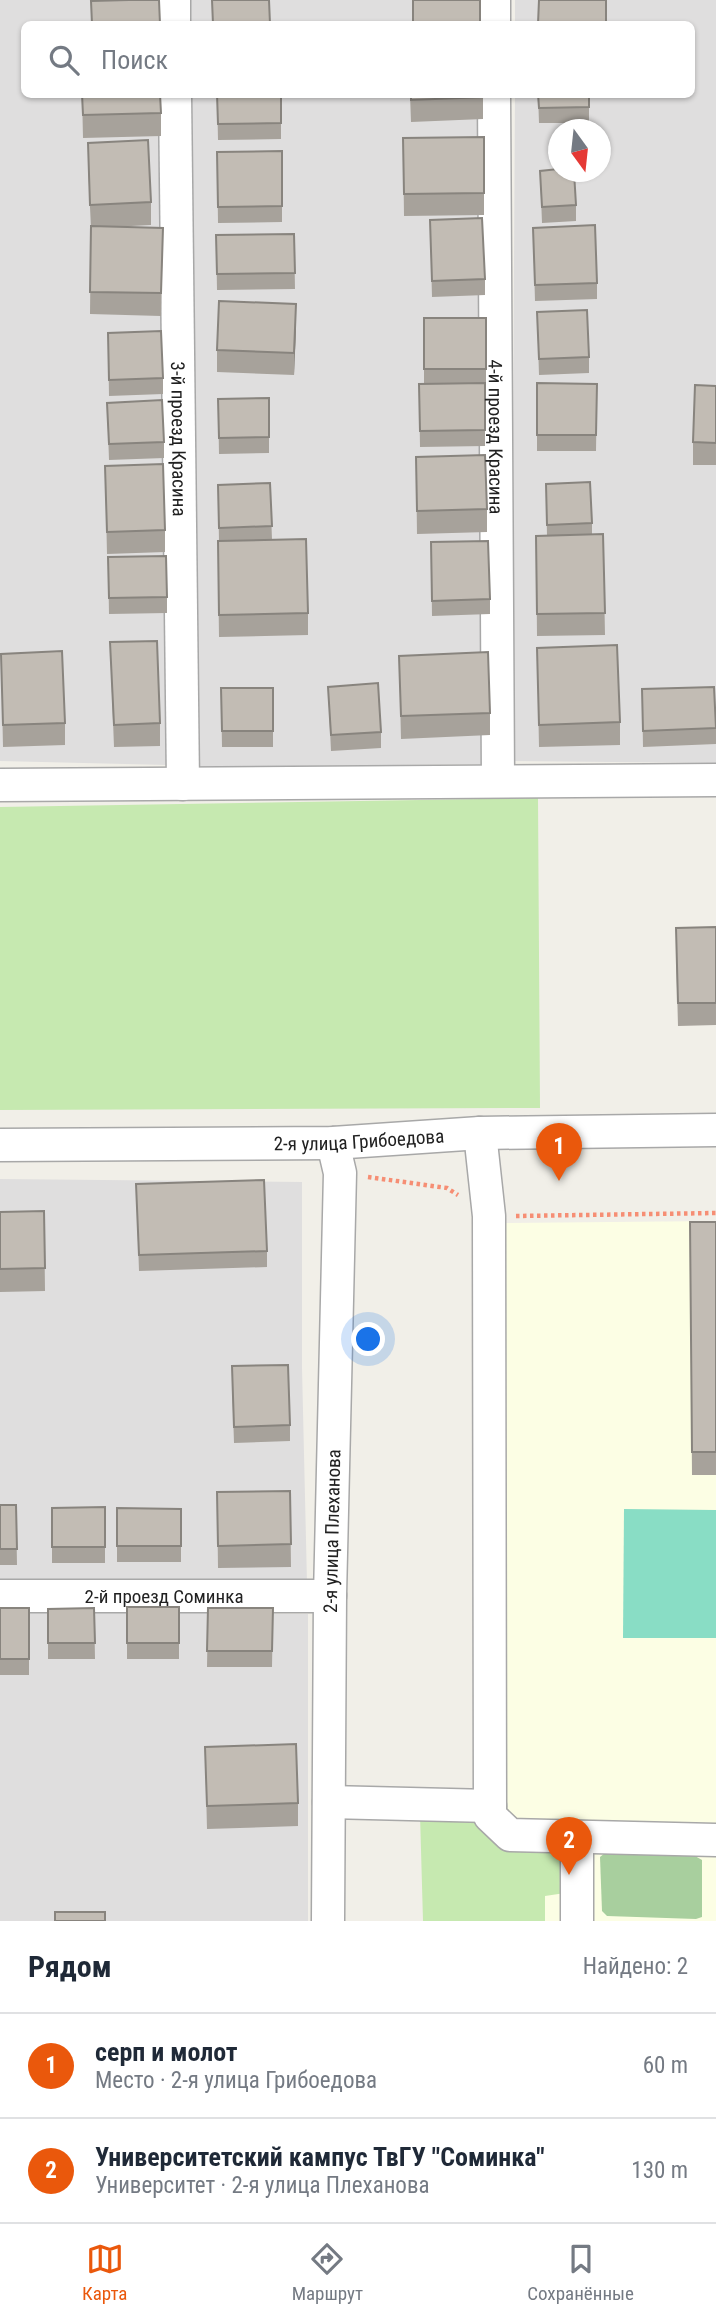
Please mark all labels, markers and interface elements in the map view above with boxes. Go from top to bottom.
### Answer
search box [21,21,695,98]
icon: search [45,41,83,79]
text: Поиск [101,45,168,75]
north arrow [548,119,611,182]
street label: 4-й проезд Красина [484,359,507,515]
street label: 3-й проезд Красина [166,361,191,517]
pin: 1 [536,1123,582,1181]
street label: 2-я улица Грибоедова [274,1124,445,1155]
your location [351,1322,385,1356]
street label: 2-я улица Плеханова [319,1449,345,1613]
street label: 2-й проезд Соминка [85,1585,243,1608]
pin: 2 [546,1817,592,1875]
text: Рядом [28,1949,112,1984]
text: Найдено: 2 [583,1953,688,1980]
text: серп и молот [95,2037,238,2067]
text: 1 [45,2052,57,2079]
text: 60 m [643,2052,688,2079]
text: Место · 2-я улица Грибоедова [95,2067,377,2094]
text: Университетский кампус ТвГУ "Соминка" [95,2142,545,2172]
text: 2 [45,2157,57,2184]
text: 130 m [631,2157,688,2184]
text: Университет · 2-я улица Плеханова [95,2172,430,2199]
tab: Карта [82,2240,127,2305]
tab: Маршрут [292,2240,363,2305]
tab: Сохранённые [527,2240,634,2305]

